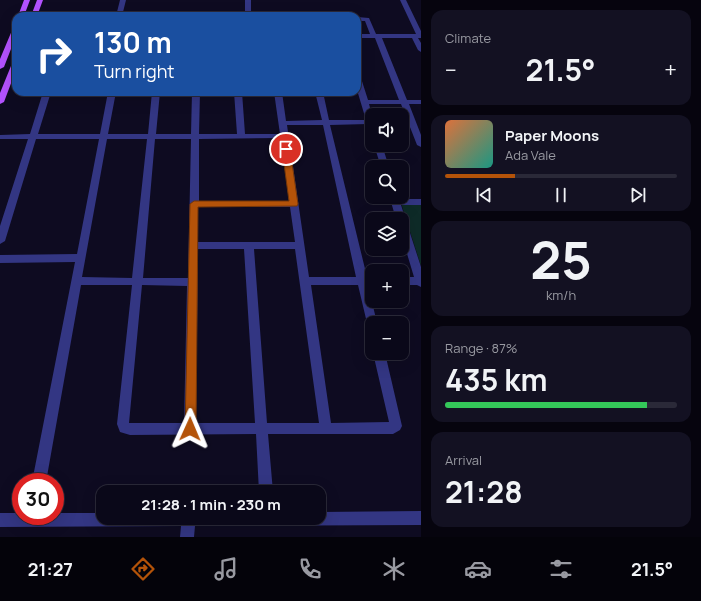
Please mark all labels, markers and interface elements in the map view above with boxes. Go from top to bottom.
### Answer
text: 130 m [94,23,172,61]
icon: right [28,28,80,80]
text: Climate [445,29,491,47]
text: 21.5° [526,49,596,90]
text: − [445,55,457,85]
text: + [664,55,677,85]
text: Turn right [94,59,175,83]
map controls [365,108,409,360]
button: sound [365,108,409,152]
text: Paper Moons [505,125,599,146]
pin [269,132,303,166]
icon: arrive [275,138,297,160]
text: Ada Vale [505,146,556,164]
button: search [365,160,409,204]
icon: previous [473,184,495,206]
icon: pause [550,184,572,206]
icon: next [627,184,649,206]
button: layers [365,212,409,256]
text: 25 [530,224,592,295]
button: + [365,264,409,308]
text: km/h [546,286,576,304]
button: − [365,316,409,360]
text: Range · 87% [445,339,517,357]
text: 435 km [445,359,547,400]
position arrow [169,408,211,450]
text: Arrival [445,451,482,469]
text: 21:28 [445,471,523,512]
speed limit sign: 30 [12,473,64,525]
text: 21:28 · 1 min · 230 m [141,494,281,515]
icon: directions [129,555,157,583]
icon: music [212,555,240,583]
icon: phone [296,555,324,583]
icon: climate [380,555,408,583]
icon: car [464,555,492,583]
icon: filters [547,555,575,583]
text: 21:27 [28,557,73,581]
text: 21.5° [631,557,673,581]

